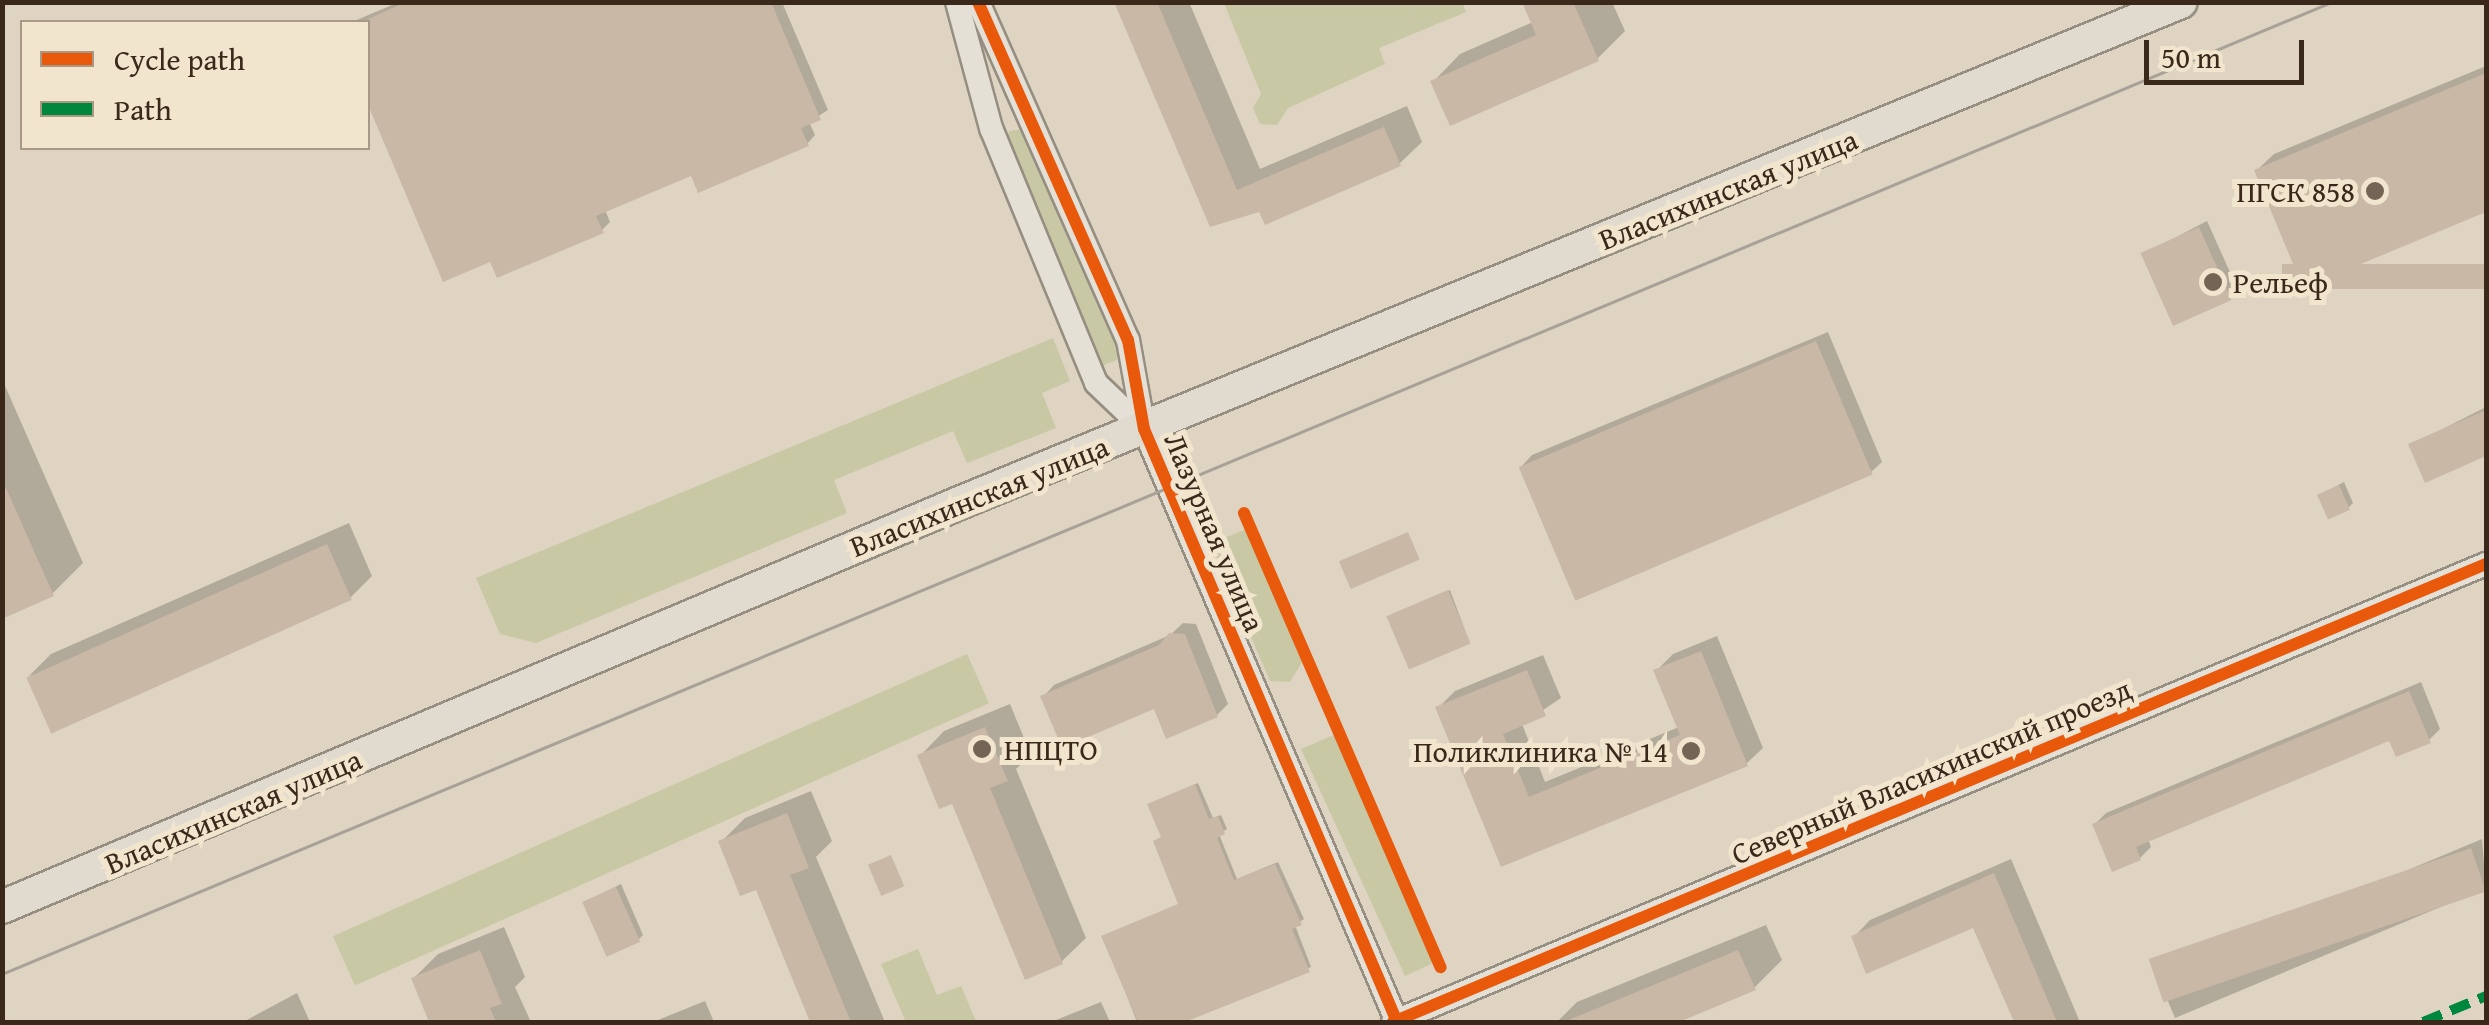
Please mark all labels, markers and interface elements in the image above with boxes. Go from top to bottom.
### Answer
legend [20,20,370,150]
scale bar [2149,20,2309,82]
text: 50 m [2161,35,2221,79]
text: Cycle path [114,37,245,81]
text: Path [114,87,172,131]
street label: Власихинская улица [1594,121,1862,257]
place label: ПГСК 858 [2236,173,2355,209]
marker: ПГСК 858 [2364,180,2386,202]
place label: Рельеф [2233,264,2328,300]
marker: Рельеф [2202,271,2224,293]
street label: Лазурная улица [1157,427,1273,637]
street label: Власихинская улица [845,428,1113,564]
street label: Северный Власихинский проезд [1726,670,2136,872]
place label: НПЦТО [1004,731,1098,767]
place label: Поликлиника № 14 [1413,733,1668,769]
marker: НПЦТО [969,736,995,762]
marker: Поликлиника № 14 [1678,738,1704,764]
street label: Власихинская улица [99,741,367,881]

